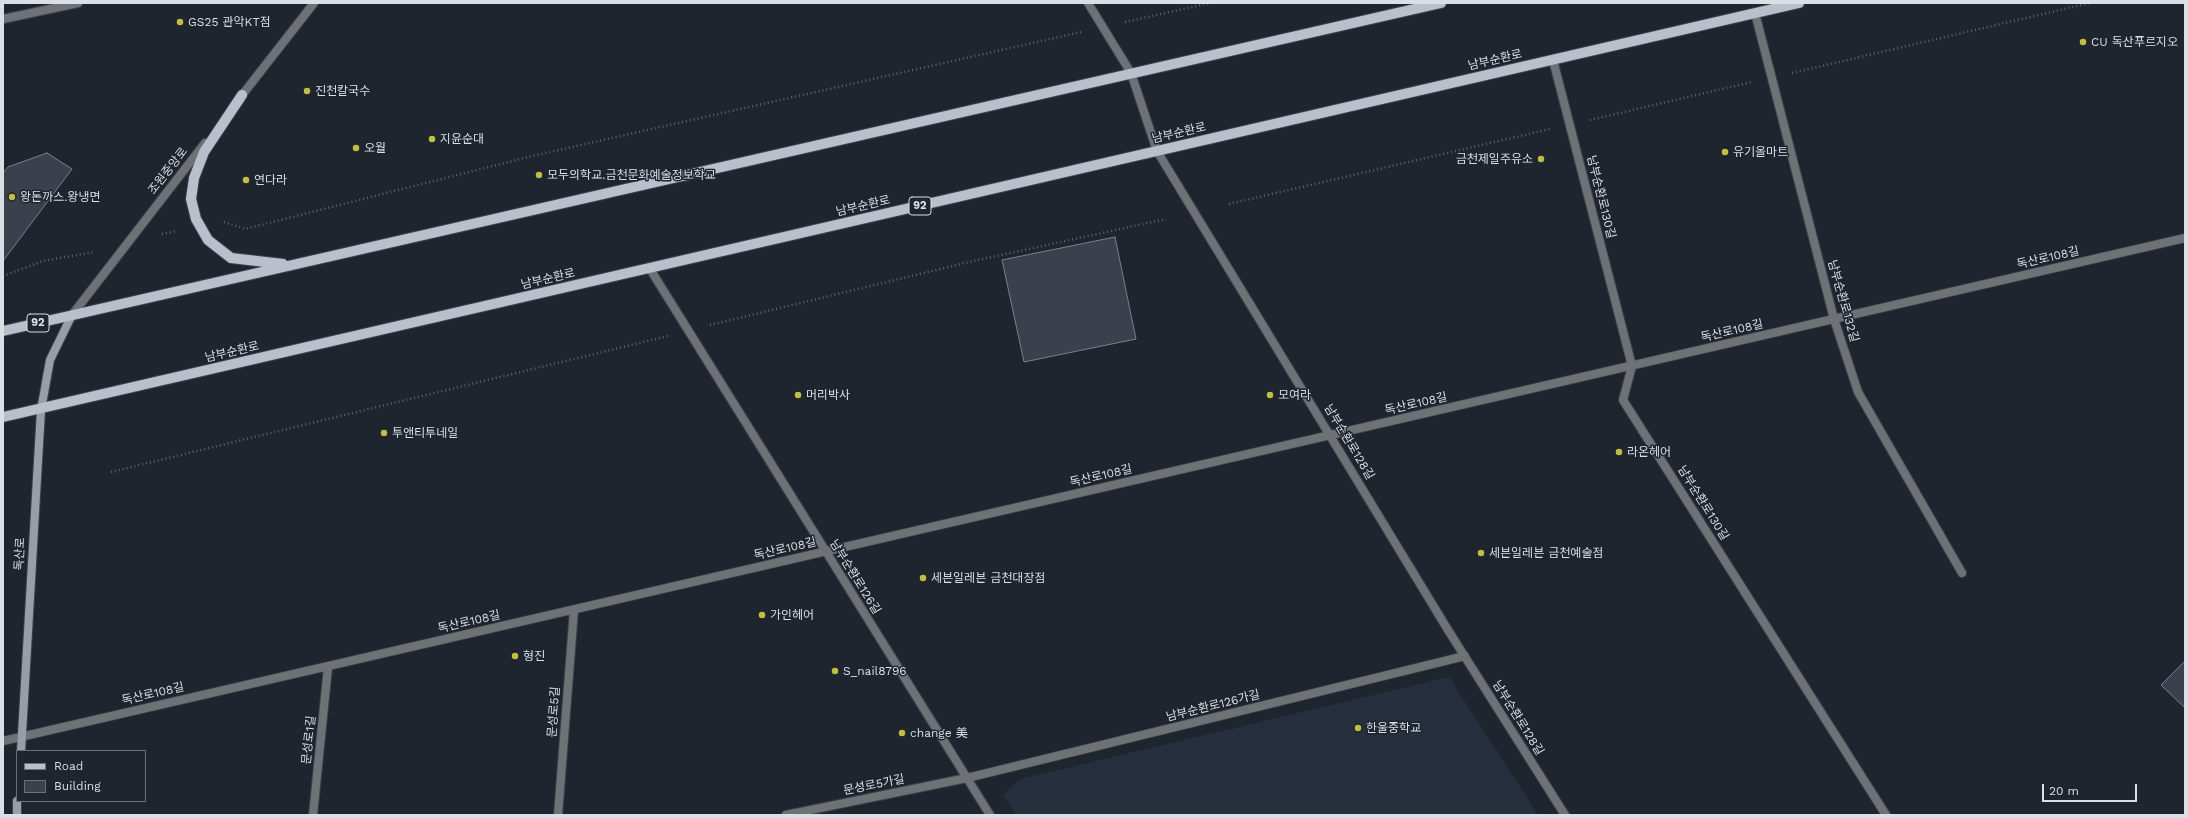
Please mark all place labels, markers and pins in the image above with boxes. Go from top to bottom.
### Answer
place label: GS25 관악KT점 [188,15,271,29]
marker: GS25 관악KT점 [175,17,185,27]
place label: CU 독산푸르지오 [2091,35,2178,49]
marker: CU 독산푸르지오 [2078,37,2088,47]
place label: 진천칼국수 [315,84,370,98]
marker: 진천칼국수 [302,86,312,96]
place label: 지윤순대 [440,132,484,146]
marker: 지윤순대 [427,134,437,144]
place label: 오월 [364,141,386,155]
marker: 오월 [351,143,361,153]
place label: 유기올마트 [1733,145,1788,159]
marker: 유기올마트 [1720,147,1730,157]
place label: 금천제일주유소 [1456,152,1533,166]
marker: 금천제일주유소 [1536,154,1546,164]
place label: 모두의학교.금천문화예술정보학교 [547,168,716,182]
marker: 모두의학교.금천문화예술정보학교 [534,170,544,180]
place label: 연다라 [254,173,287,187]
marker: 연다라 [241,175,251,185]
place label: 왕돈까스.왕냉면 [20,190,100,204]
marker: 왕돈까스.왕냉면 [7,192,17,202]
place label: 머리박사 [806,388,850,402]
place label: 모여라 [1278,388,1311,402]
marker: 머리박사 [793,390,803,400]
marker: 모여라 [1265,390,1275,400]
place label: 투앤티투네일 [392,426,458,440]
marker: 투앤티투네일 [379,428,389,438]
place label: 라온헤어 [1627,445,1671,459]
marker: 라온헤어 [1614,447,1624,457]
place label: 세븐일레븐 금천예술점 [1489,546,1603,560]
marker: 세븐일레븐 금천예술점 [1476,548,1486,558]
place label: 세븐일레븐 금천대장점 [931,571,1045,585]
marker: 세븐일레븐 금천대장점 [918,573,928,583]
place label: 가인헤어 [770,608,814,622]
marker: 가인헤어 [757,610,767,620]
place label: 형진 [523,649,545,663]
marker: 형진 [510,651,520,661]
place label: S_nail8796 [843,664,907,678]
marker: S_nail8796 [830,666,840,676]
place label: 한울중학교 [1366,721,1421,735]
marker: 한울중학교 [1353,723,1363,733]
place label: change 美 [910,726,968,740]
marker: change 美 [897,728,907,738]

